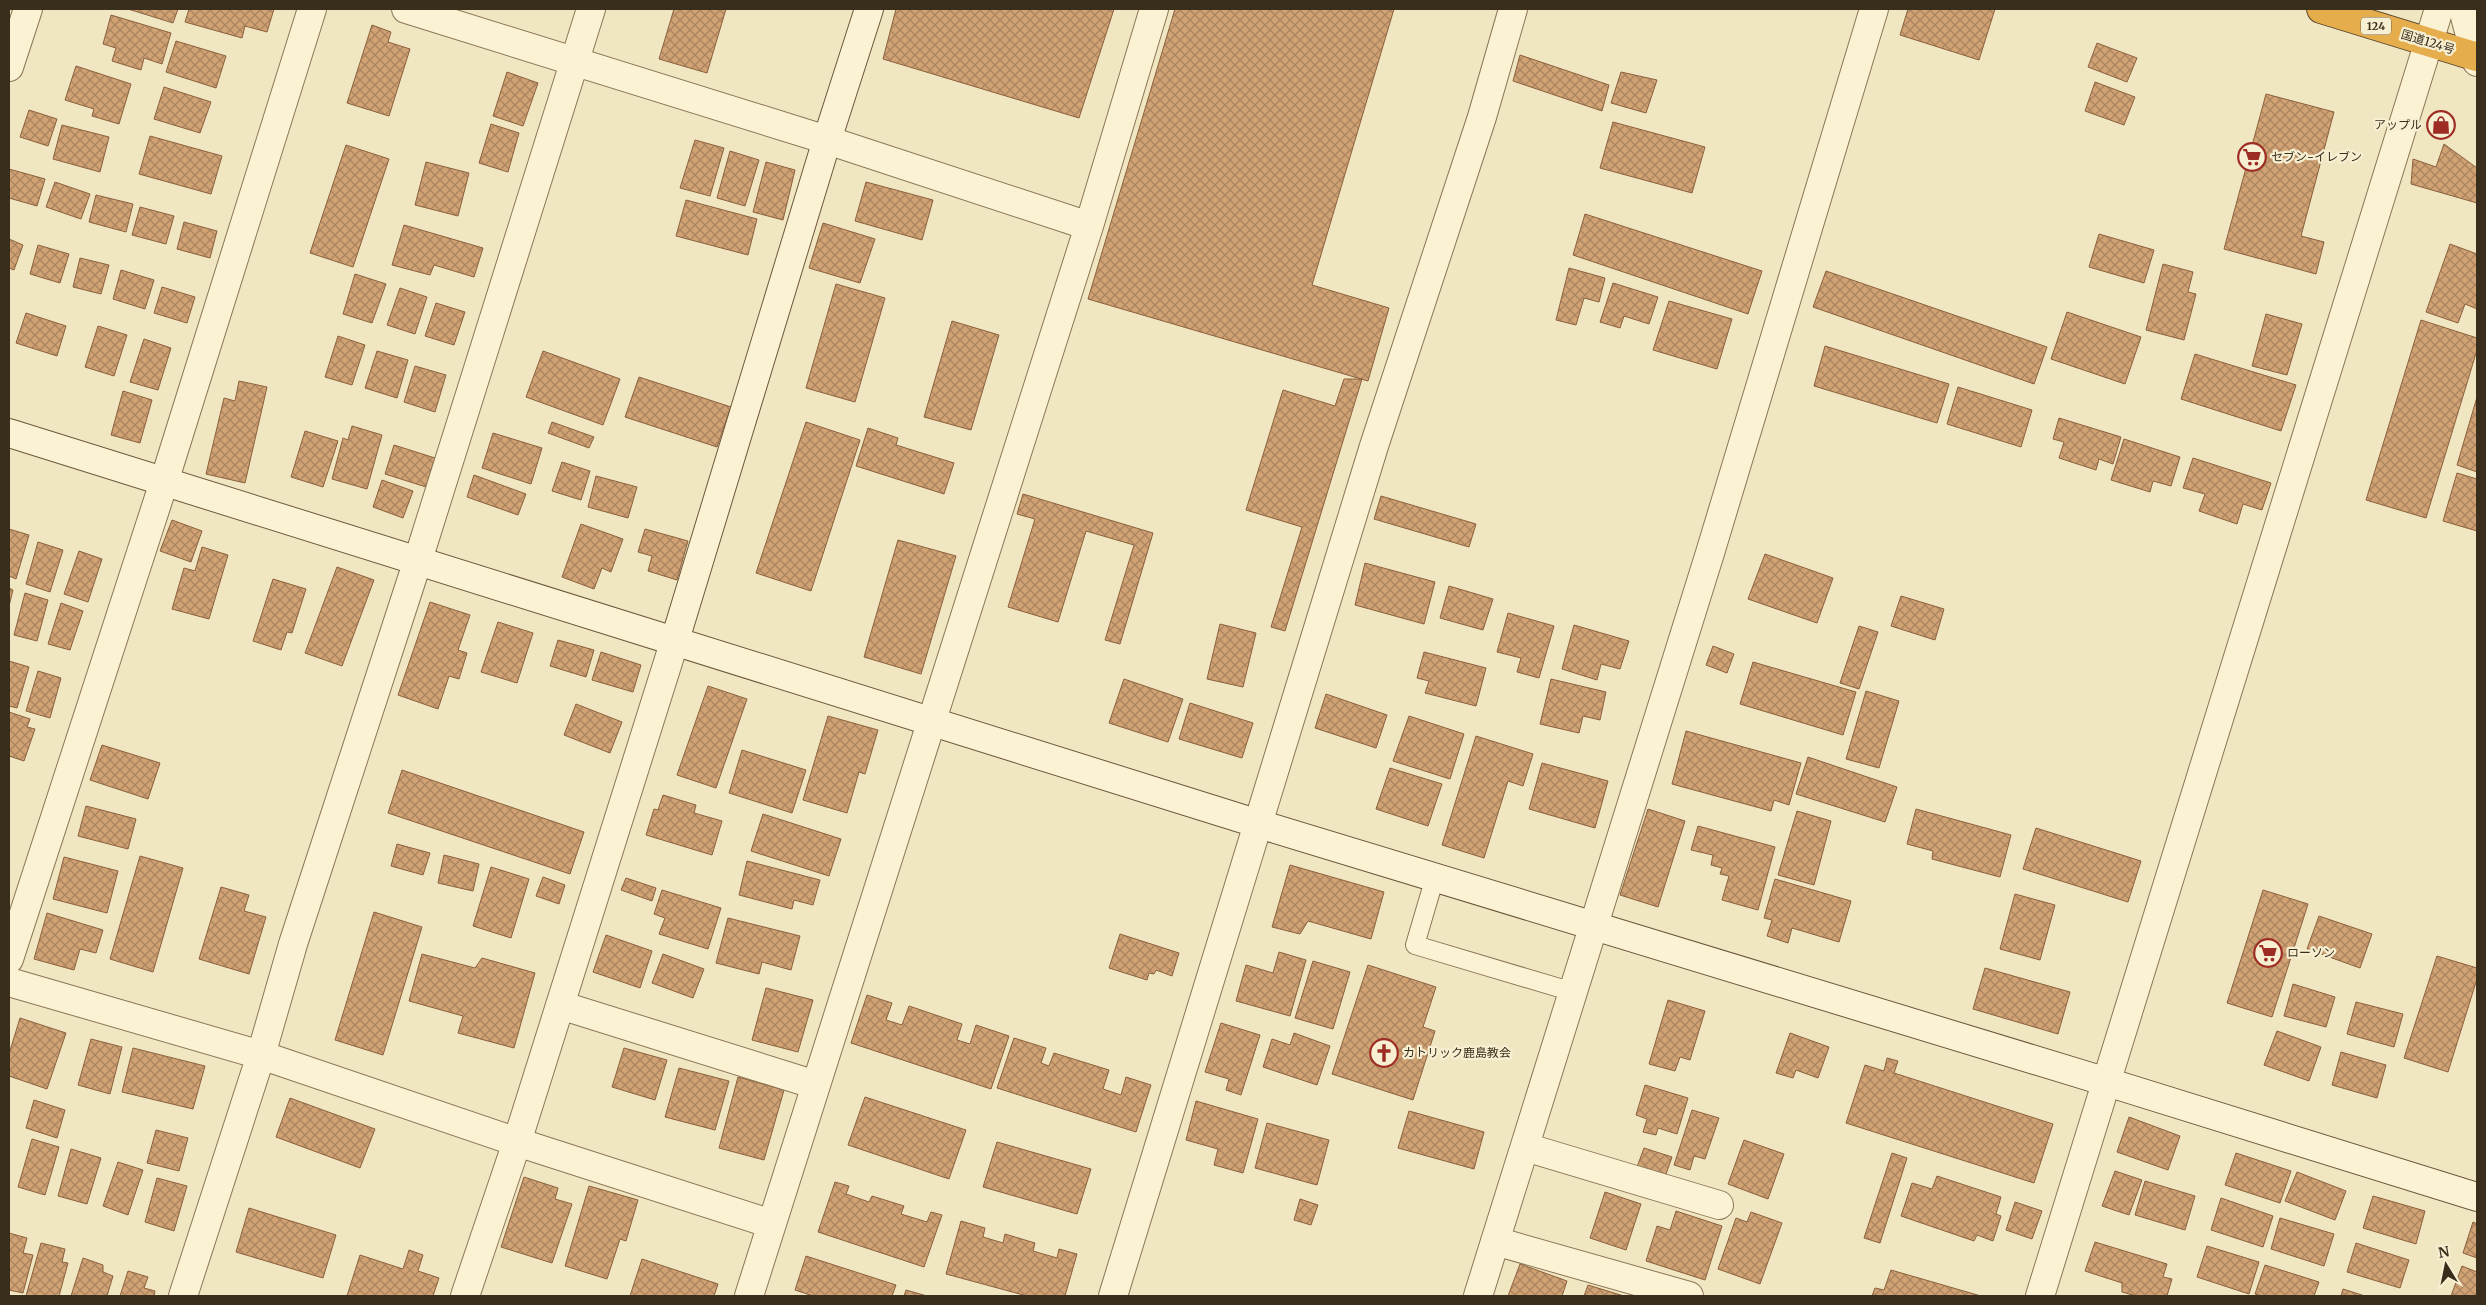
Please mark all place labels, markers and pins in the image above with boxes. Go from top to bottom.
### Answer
shop icon: アップル [2426,110,2456,140]
place label: アップル [2374,117,2422,132]
supermarket icon: セブン-イレブン [2237,142,2267,172]
place label: セブン-イレブン [2271,149,2362,164]
supermarket icon: ローソン [2253,938,2283,968]
place label: ローソン [2287,945,2335,960]
church icon: カトリック鹿島教会 [1369,1038,1399,1068]
place label: カトリック鹿島教会 [1403,1045,1511,1060]

